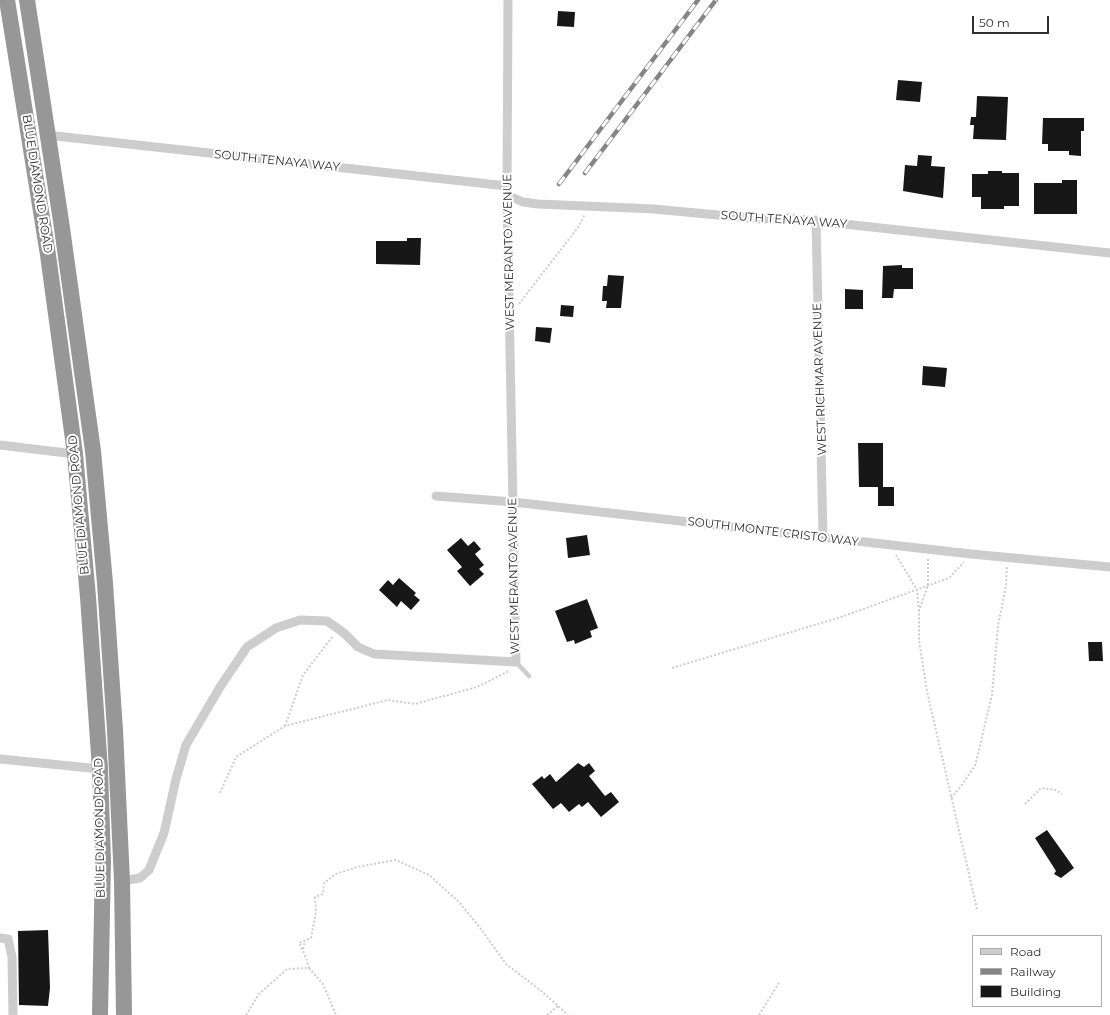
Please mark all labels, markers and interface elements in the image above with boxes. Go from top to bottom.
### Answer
scale bar [974,8,1051,34]
text: 50 m [979,15,1010,30]
street label: BLUE DIAMOND ROAD [19,114,55,254]
street label: SOUTH TENAYA WAY [213,147,341,175]
street label: WEST MERANTO AVENUE [500,174,518,330]
street label: SOUTH TENAYA WAY [720,208,848,232]
street label: WEST RICHMAR AVENUE [810,302,830,456]
street label: BLUE DIAMOND ROAD [66,435,92,575]
street label: WEST MERANTO AVENUE [505,498,523,654]
street label: SOUTH MONTE CRISTO WAY [687,514,859,550]
street label: BLUE DIAMOND ROAD [92,758,108,898]
legend [972,935,1102,1007]
text: Road [1010,944,1041,959]
text: Railway [1010,964,1056,979]
text: Building [1010,984,1061,999]

